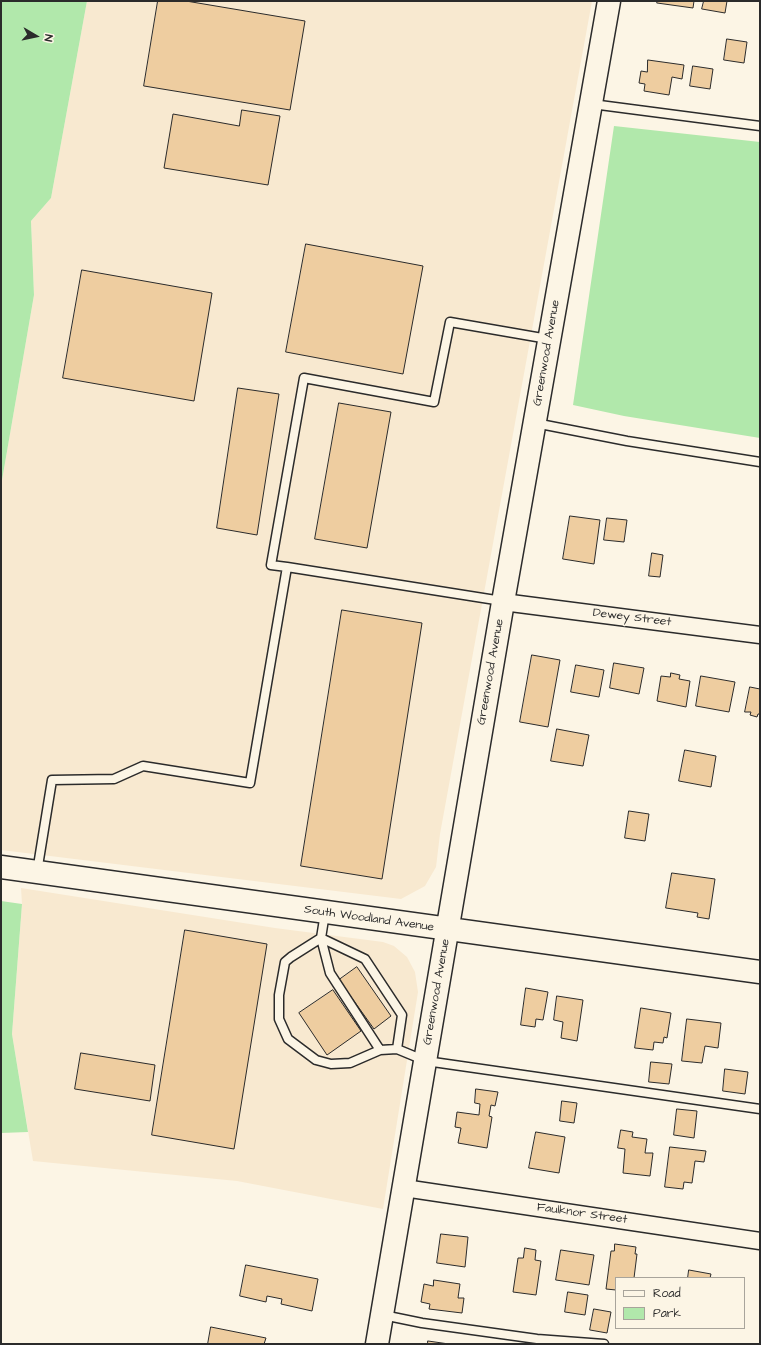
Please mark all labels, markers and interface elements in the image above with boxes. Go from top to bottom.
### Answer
north arrow [16,16,56,56]
text: N [40,33,56,43]
street label: Greenwood Avenue [531,299,563,407]
street label: Dewey Street [592,606,672,630]
street label: Greenwood Avenue [475,618,507,726]
street label: South Woodland Avenue [303,903,435,935]
street label: Greenwood Avenue [421,938,453,1046]
street label: Faulknor Street [536,1201,628,1227]
legend [615,1277,745,1329]
text: Road [653,1285,681,1302]
text: Park [653,1305,681,1322]

